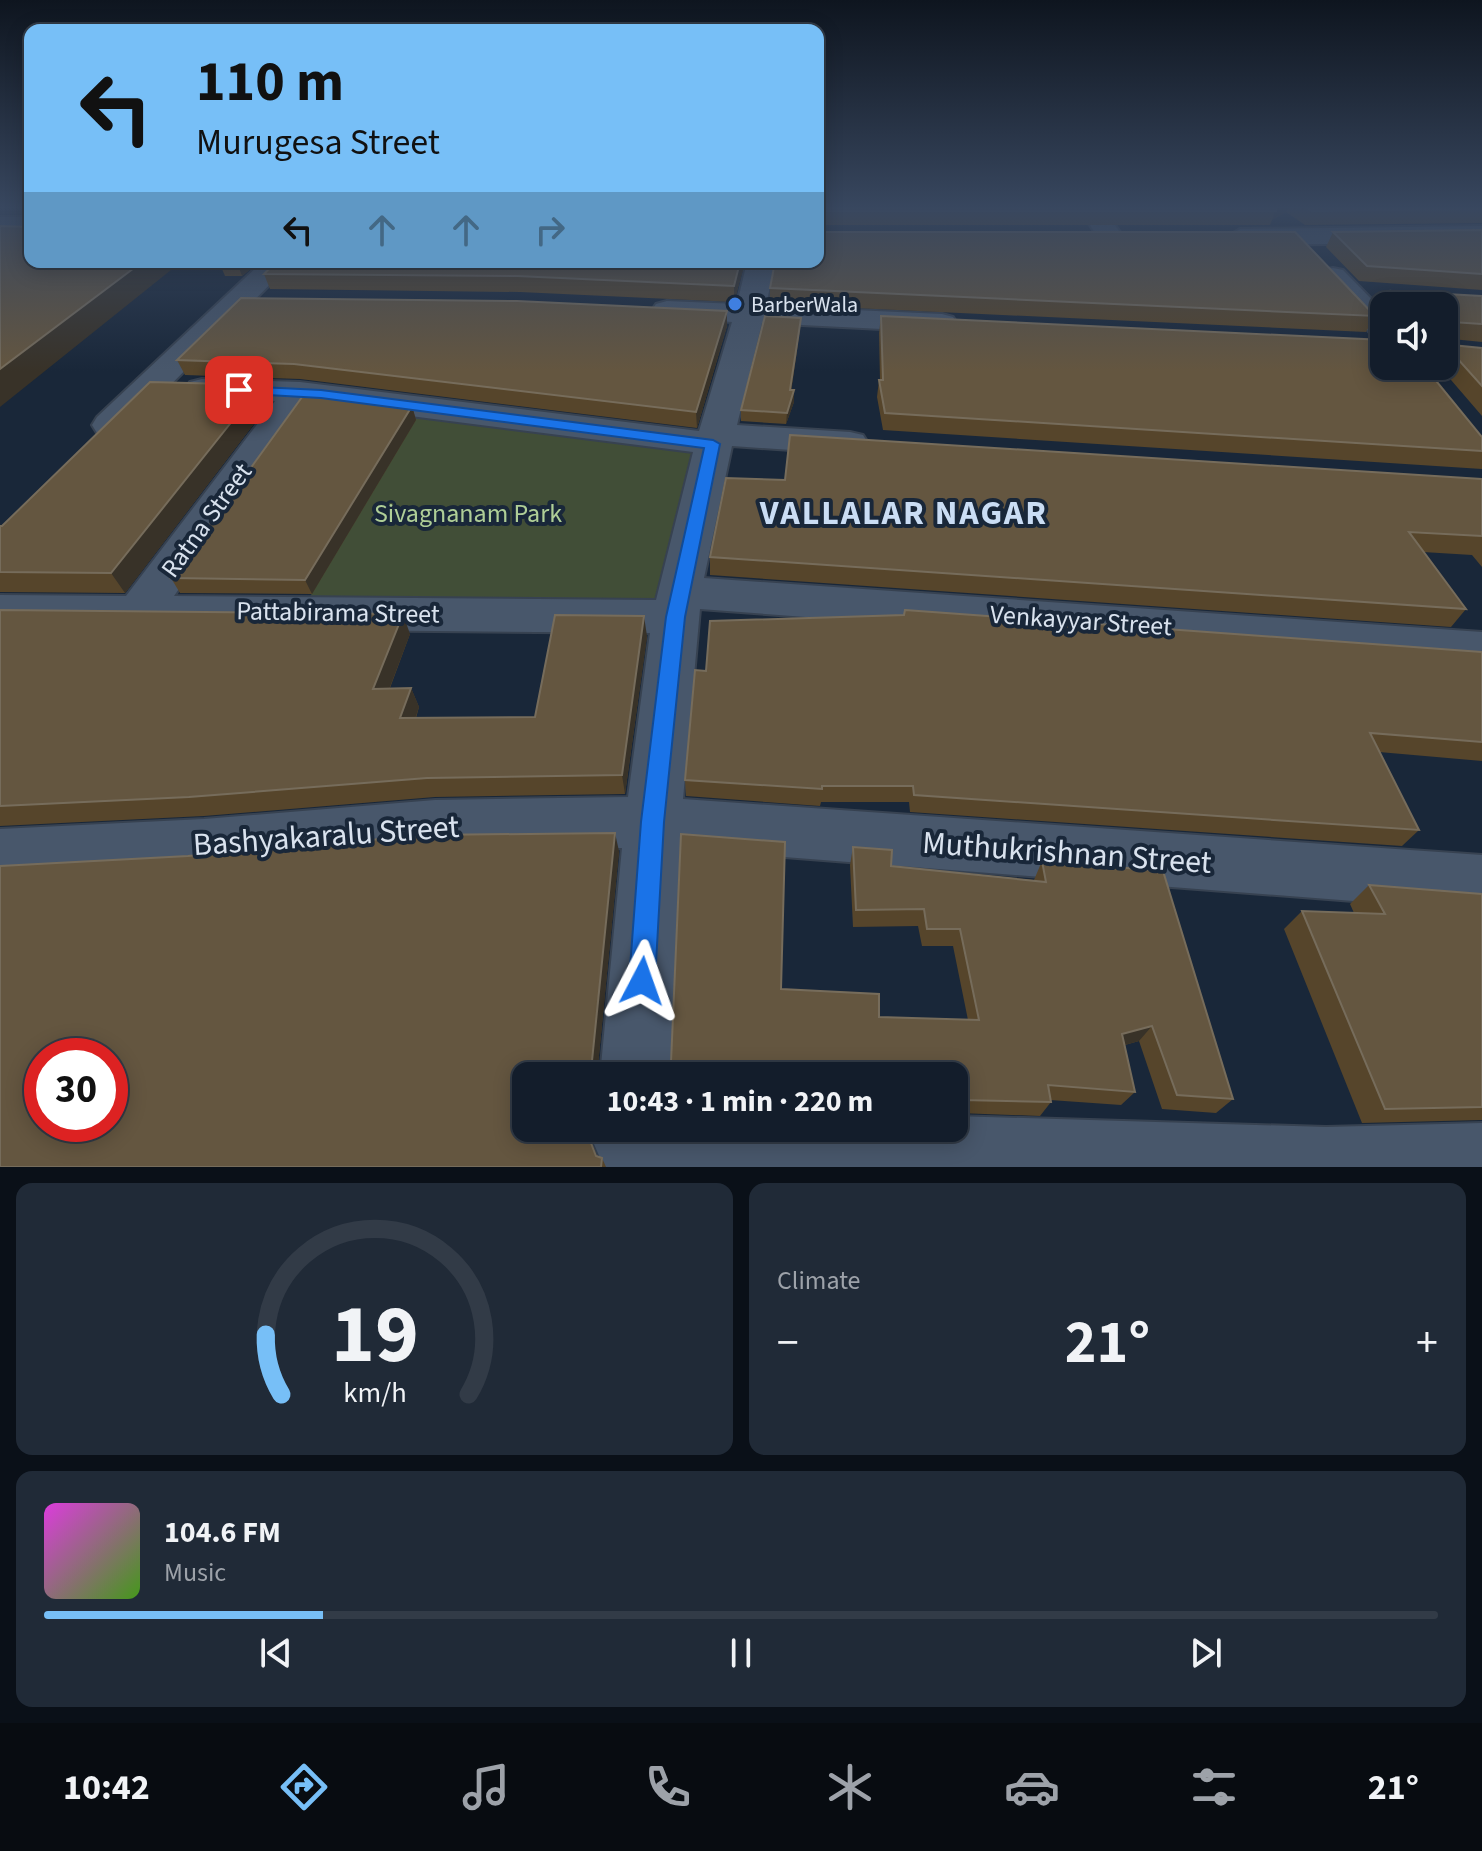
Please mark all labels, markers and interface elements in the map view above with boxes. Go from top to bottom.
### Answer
text: 110 m [196,43,344,122]
icon: left [64,56,168,160]
text: Murugesa Street [196,117,440,168]
icon: left [276,208,320,252]
icon: ahead [360,208,404,252]
icon: ahead [444,208,488,252]
icon: right [528,208,572,252]
place label: BarberWala [751,289,858,321]
map controls [1370,292,1458,380]
button: sound [1370,292,1458,380]
marker: BarberWala [726,295,744,313]
pin [205,356,273,424]
icon: arrive [217,368,261,412]
street label: Ratna Street [152,455,261,585]
district label: VALLALAR NAGAR [759,489,1048,538]
park label: Sivagnanam Park [374,495,562,532]
street label: Pattabirama Street [236,592,440,633]
street label: Venkayyar Street [989,596,1173,645]
street label: Bashyakaralu Street [192,804,461,868]
street label: Muthukrishnan Street [921,820,1213,886]
position arrow [600,939,684,1023]
speed limit sign: 30 [24,1038,128,1142]
text: 10:43 · 1 min · 220 m [607,1080,873,1123]
text: Climate [777,1262,861,1299]
text: 19 [331,1276,418,1394]
text: 21° [1065,1301,1150,1386]
text: − [777,1312,799,1375]
text: + [1416,1312,1438,1375]
text: km/h [343,1373,406,1413]
text: 104.6 FM [164,1511,281,1554]
text: Music [164,1554,226,1591]
icon: previous [254,1631,298,1675]
icon: pause [719,1631,763,1675]
icon: next [1184,1631,1228,1675]
icon: directions [276,1759,332,1815]
icon: music [458,1759,514,1815]
icon: phone [640,1759,696,1815]
icon: climate [822,1759,878,1815]
icon: car [1004,1759,1060,1815]
icon: filters [1186,1759,1242,1815]
text: 10:42 [63,1762,150,1813]
text: 21° [1368,1762,1419,1813]

